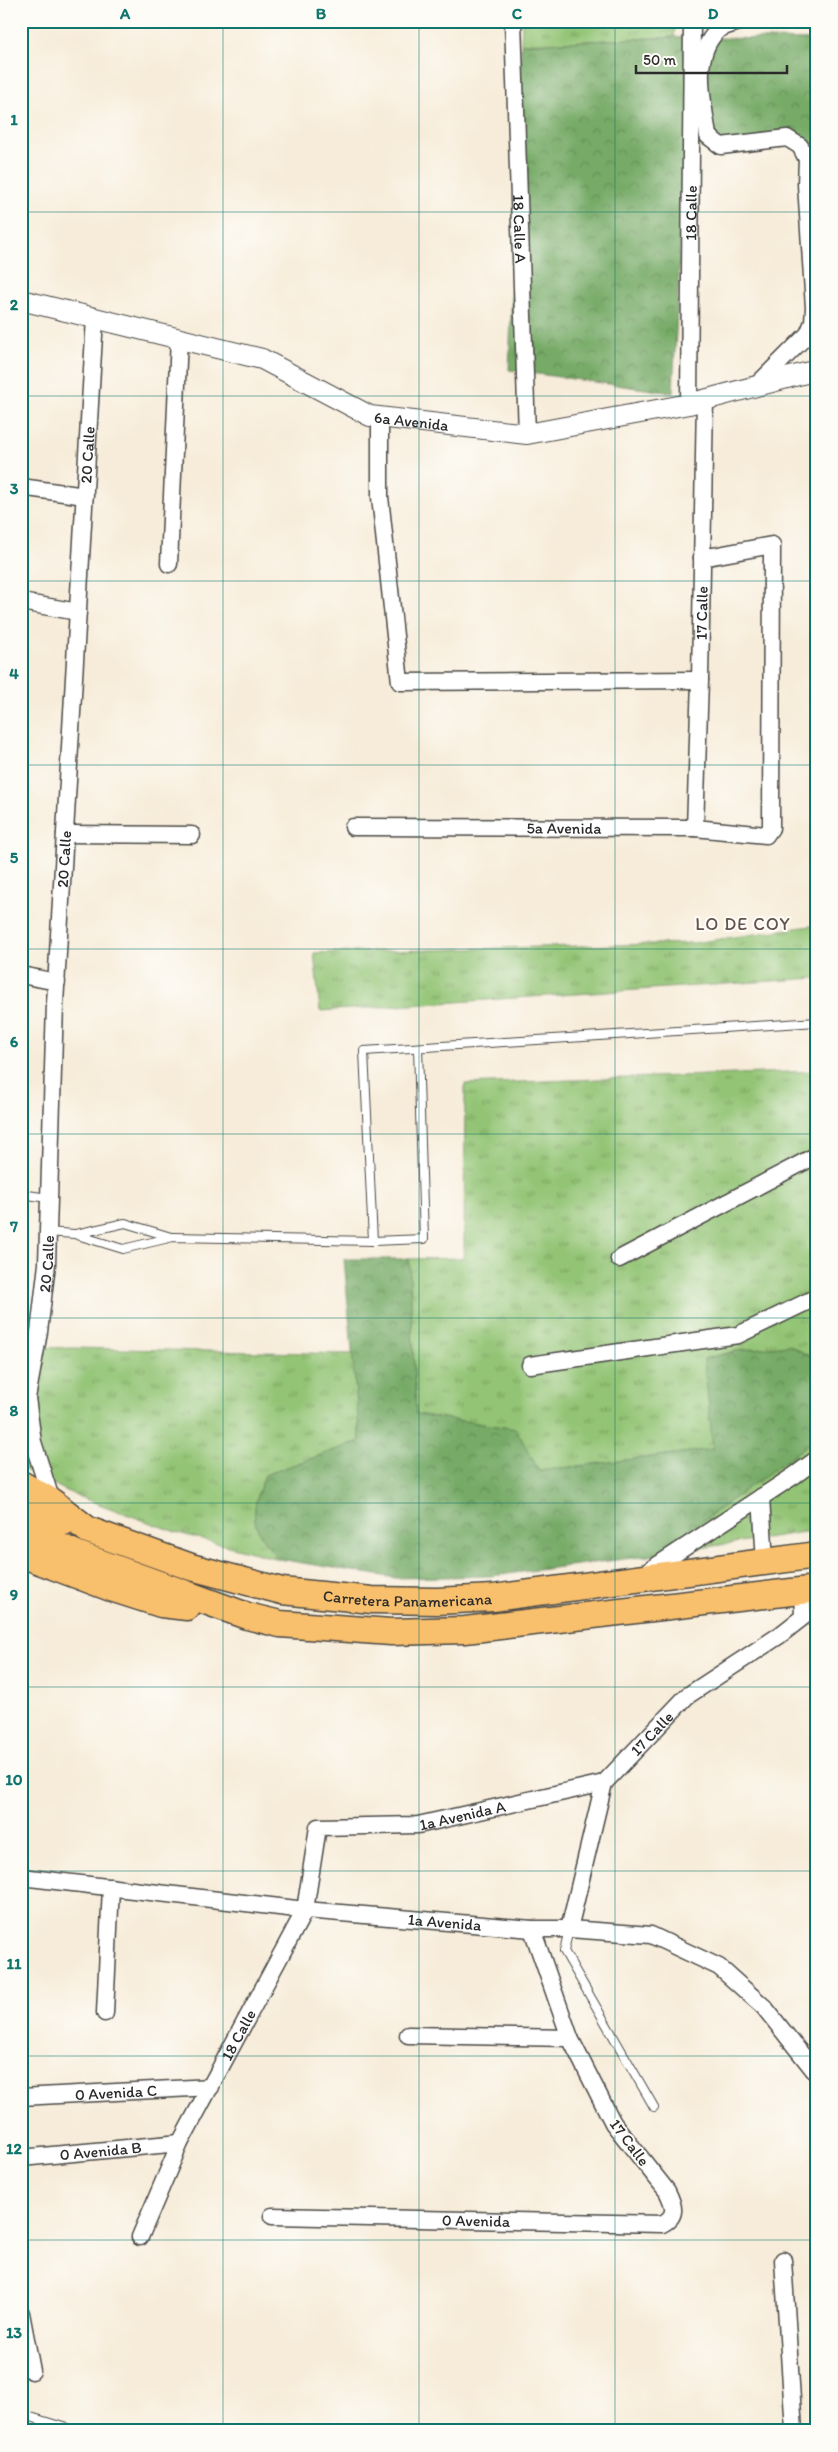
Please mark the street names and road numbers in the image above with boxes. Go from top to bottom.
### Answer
street label: 18 Calle [681,185,701,241]
street label: 18 Calle A [509,194,530,264]
street label: 6a Avenida [373,408,451,435]
street label: 20 Calle [76,426,99,484]
street label: 17 Calle [692,586,712,640]
street label: 5a Avenida [526,819,602,838]
street label: 20 Calle [53,830,75,888]
street label: 20 Calle [35,1235,58,1293]
street label: Carretera Panamericana [322,1586,493,1611]
street label: 17 Calle [626,1707,678,1760]
street label: 1a Avenida A [417,1797,507,1834]
street label: 1a Avenida [407,1910,483,1935]
street label: 18 Calle [217,2006,260,2064]
street label: 0 Avenida C [74,2081,157,2104]
street label: 17 Calle [606,2115,654,2170]
street label: 0 Avenida B [59,2138,142,2164]
street label: 0 Avenida [442,2210,511,2231]

